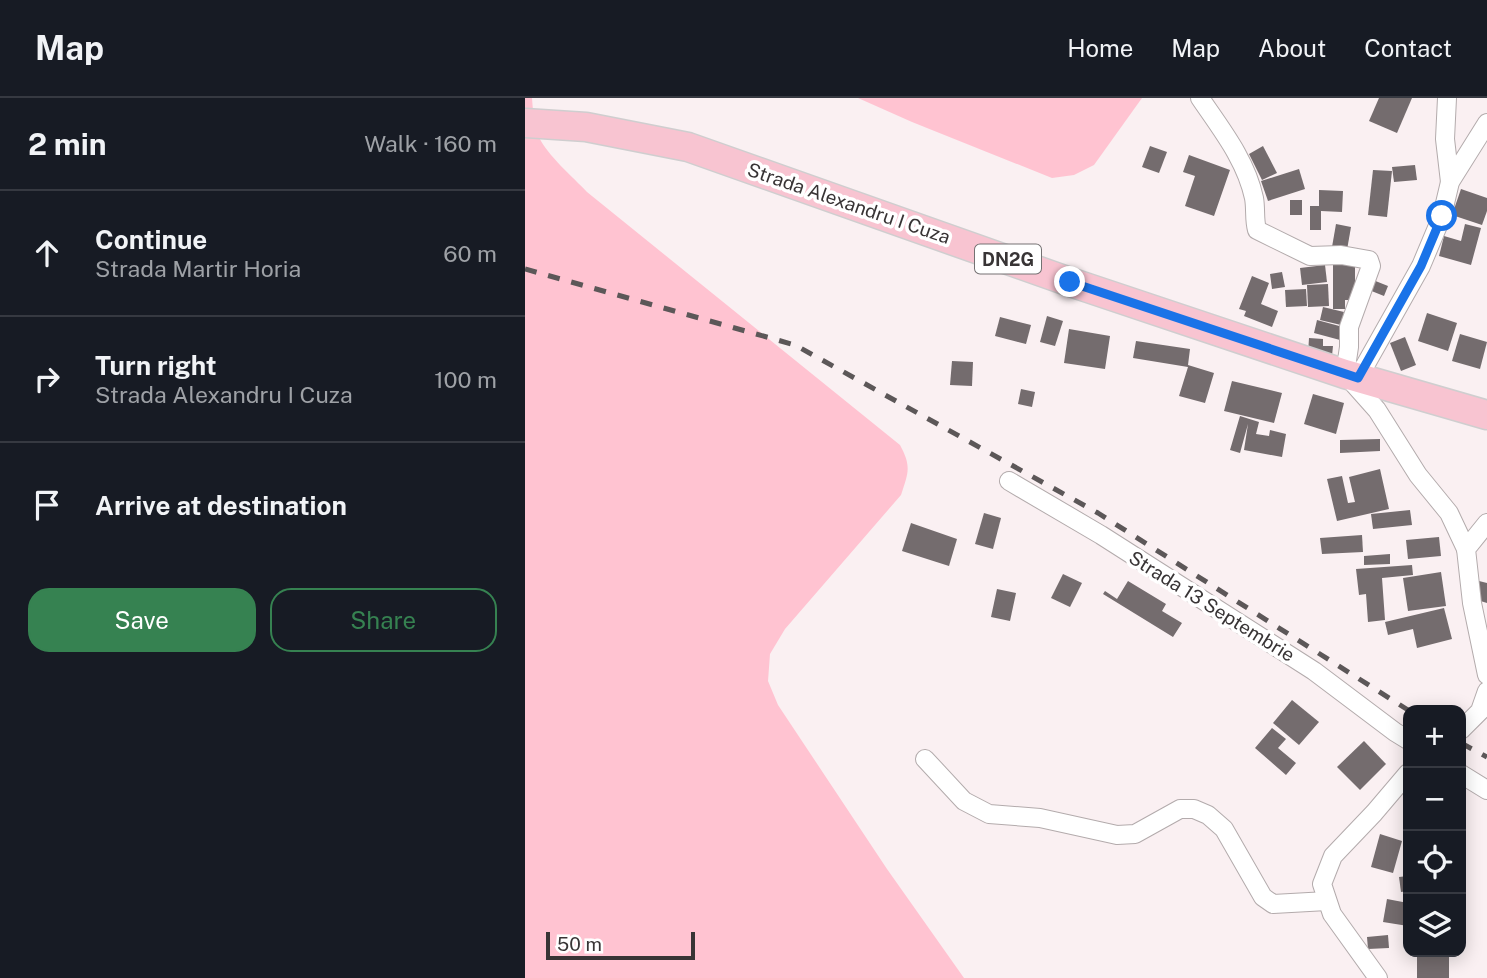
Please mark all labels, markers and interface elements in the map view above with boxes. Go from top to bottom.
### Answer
text: Map [35,29,104,67]
text: Home [1067,34,1133,62]
text: Map [1171,34,1220,62]
text: About [1258,34,1326,62]
text: Contact [1364,34,1452,62]
text: 2 min [28,126,107,162]
text: Walk · 160 m [364,130,497,157]
street label: Strada Alexandru I Cuza [745,158,953,248]
route start [1426,200,1457,231]
text: Continue [95,224,207,255]
icon: ahead [28,234,66,272]
text: 60 m [443,240,497,267]
road number: DN2G [975,244,1041,274]
text: Strada Martir Horia [95,255,301,282]
route end [1054,266,1085,297]
text: Turn right [95,350,217,381]
icon: right [28,360,66,398]
text: 100 m [434,366,497,393]
text: Strada Alexandru I Cuza [95,381,353,408]
icon: arrive [28,486,66,524]
text: Arrive at destination [95,490,347,521]
street label: Strada 13 Septembrie [1125,546,1299,666]
button: Save [28,588,256,652]
button: Share [270,588,497,652]
map controls [1403,705,1466,957]
button: + [1403,705,1466,768]
button: − [1403,768,1466,831]
button: locate [1403,831,1466,894]
button: layers [1403,894,1466,957]
scale bar [546,929,695,961]
text: 50 m [557,933,602,955]

